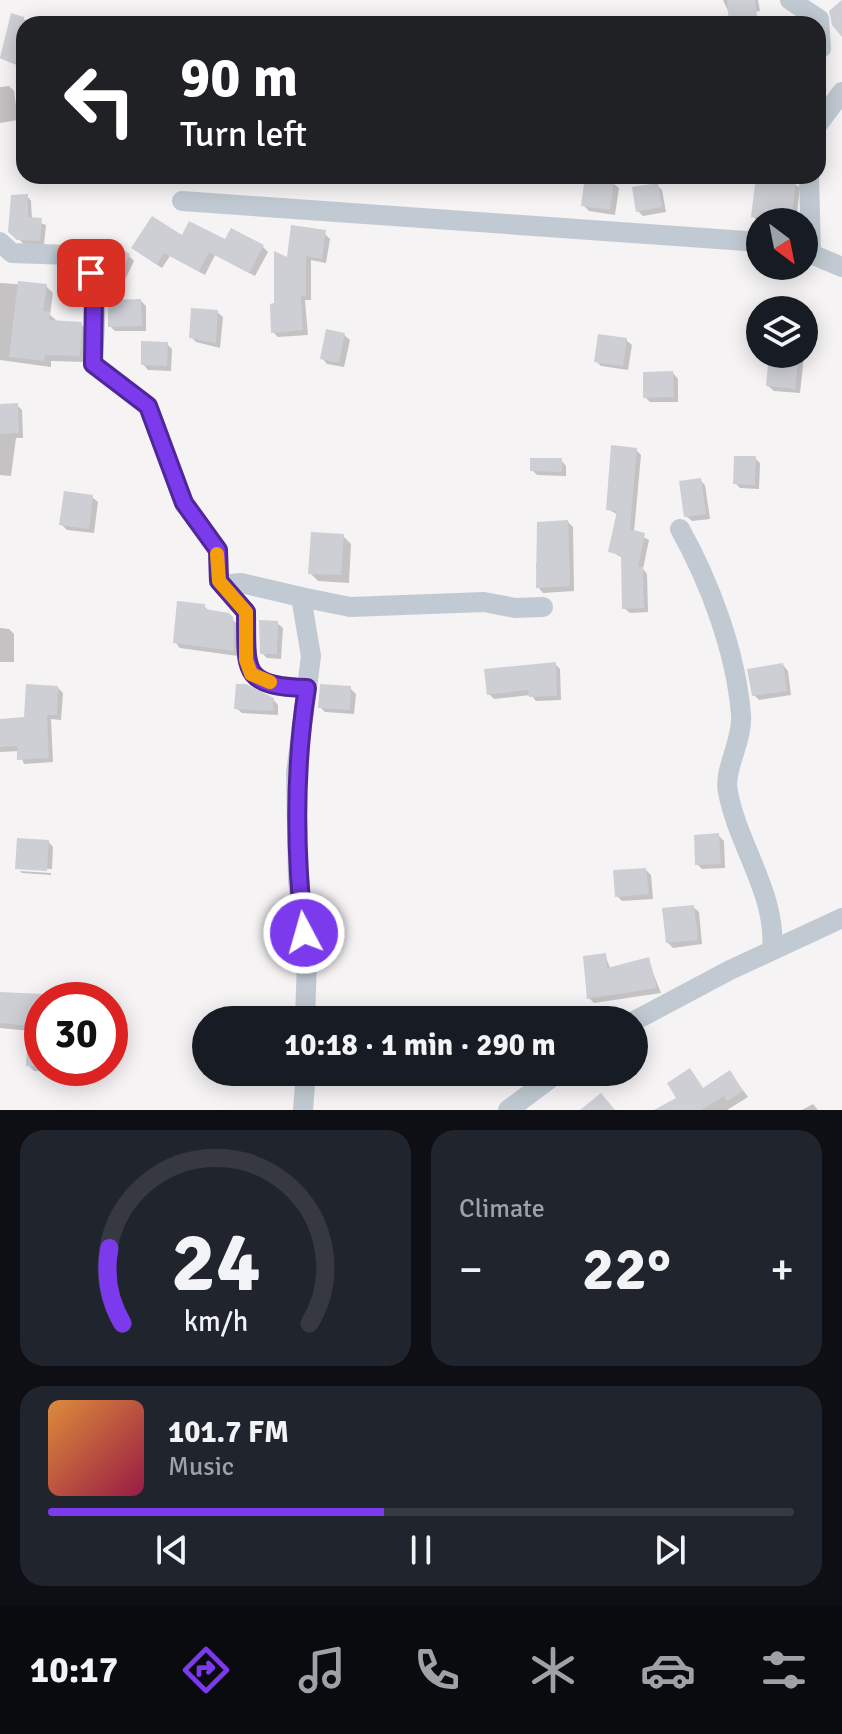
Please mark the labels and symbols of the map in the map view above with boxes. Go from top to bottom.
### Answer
north arrow [746,208,818,280]
pin [57,239,125,307]
position arrow [262,891,346,975]
speed limit sign: 30 [24,982,128,1086]

